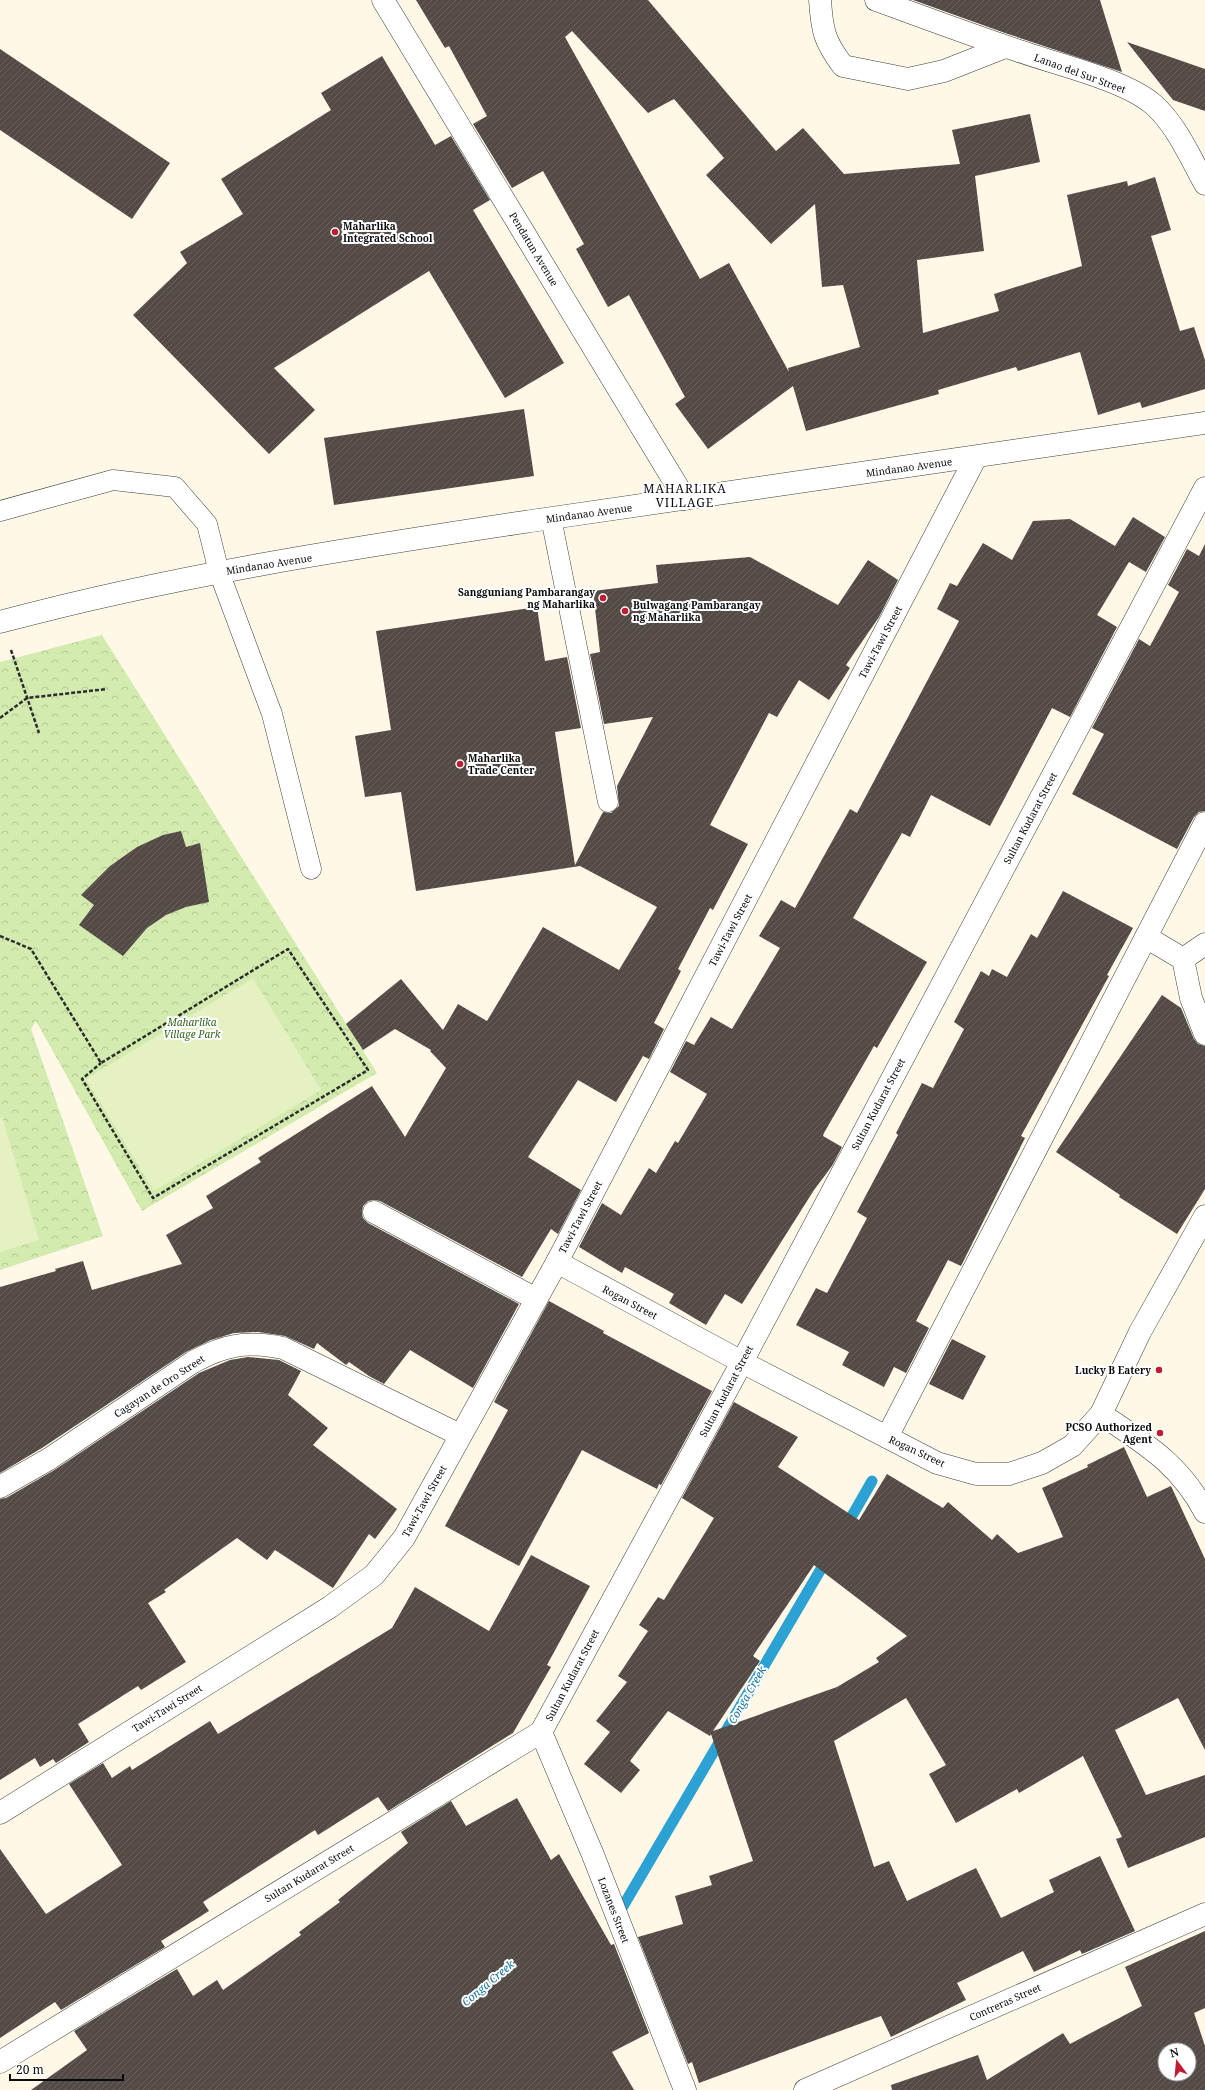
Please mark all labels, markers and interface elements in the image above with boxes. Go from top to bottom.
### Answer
street label: Lanao del Sur Street [1032,50,1128,96]
street label: Pendatun Avenue [506,209,562,289]
place label: Maharlika Integrated School [343,219,433,245]
marker: Maharlika Integrated School [330,227,340,237]
street label: Mindanao Avenue [865,454,953,480]
district label: MAHARLIKA VILLAGE [643,480,727,511]
street label: Mindanao Avenue [545,500,633,526]
street label: Mindanao Avenue [225,550,313,578]
place label: Sangguniang Pambarangay ng Maharlika [458,585,595,611]
marker: Sangguniang Pambarangay ng Maharlika [598,593,608,603]
place label: Bulwagang Pambarangay ng Maharlika [633,598,761,624]
street label: Tawi-Tawi Street [855,603,905,681]
marker: Bulwagang Pambarangay ng Maharlika [620,606,630,616]
place label: Maharlika Trade Center [468,751,535,777]
marker: Maharlika Trade Center [455,759,465,769]
street label: Sultan Kudarat Street [1000,769,1060,866]
street label: Tawi-Tawi Street [705,891,755,969]
park label: Maharlika Village Park [163,1015,221,1041]
street label: Sultan Kudarat Street [848,1055,908,1152]
street label: Tawi-Tawi Street [555,1178,605,1256]
street label: Rogan Street [600,1282,660,1323]
street label: Sultan Kudarat Street [696,1342,756,1439]
street label: Cagayan de Oro Street [111,1351,207,1421]
place label: Lucky B Eatery [1075,1363,1151,1377]
marker: Lucky B Eatery [1154,1365,1164,1375]
place label: PCSO Authorized Agent [1066,1420,1152,1446]
marker: PCSO Authorized Agent [1155,1428,1165,1438]
street label: Rogan Street [887,1432,948,1470]
street label: Tawi-Tawi Street [398,1462,450,1539]
street label: Sultan Kudarat Street [542,1626,602,1723]
water label: Conga Creek [724,1663,769,1726]
street label: Tawi-Tawi Street [129,1681,205,1735]
street label: Sultan Kudarat Street [262,1840,357,1905]
street label: Lozanes Street [595,1875,633,1945]
water label: Conga Creek [458,1956,518,2009]
street label: Contreras Street [967,1980,1043,2024]
north arrow [1157,2042,1197,2082]
text: N [1168,2043,1181,2060]
scale bar [10,2056,123,2082]
text: 20 m [16,2061,44,2078]

